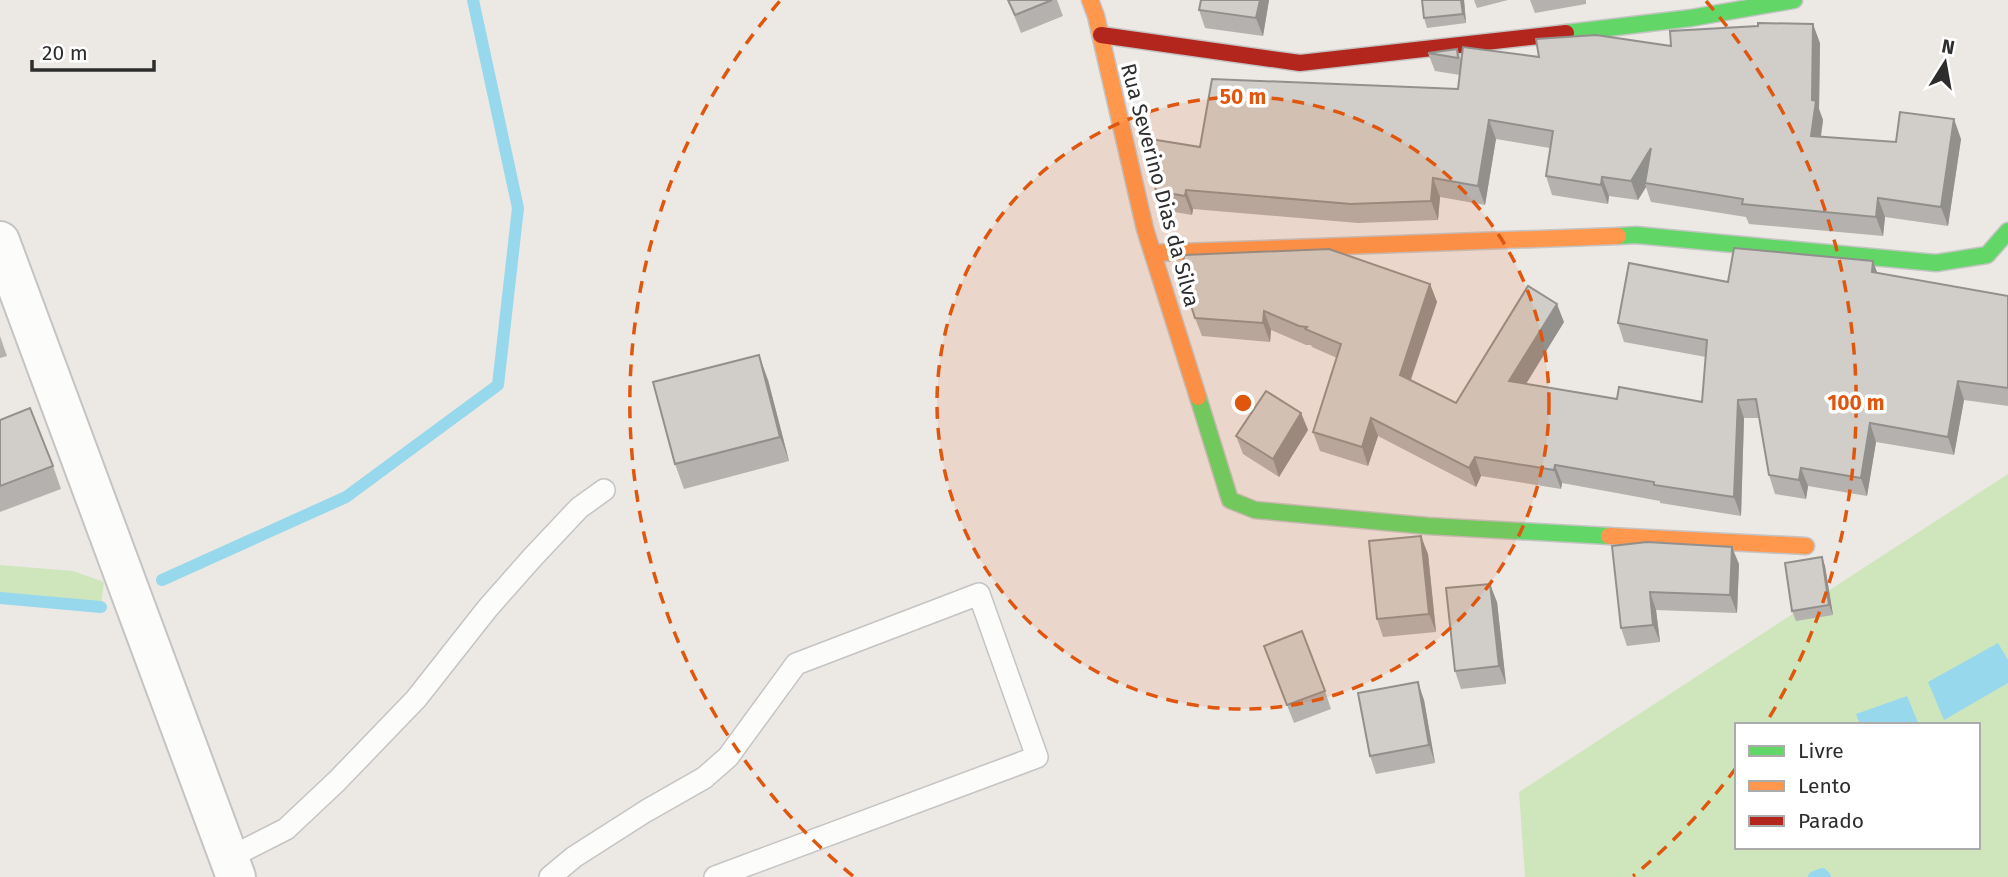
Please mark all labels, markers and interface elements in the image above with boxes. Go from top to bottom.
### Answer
scale bar [32,28,154,72]
north arrow [1910,28,1980,98]
text: N [1940,34,1957,59]
text: 20 m [42,40,88,66]
street label: Rua Severino Dias da Silva [1115,60,1205,310]
text: 50 m [1220,84,1266,110]
text: 100 m [1827,390,1885,416]
centre of rings [1231,391,1255,415]
legend [1735,723,1980,849]
text: Livre [1798,738,1844,764]
text: Lento [1798,773,1851,799]
text: Parado [1798,808,1864,834]

